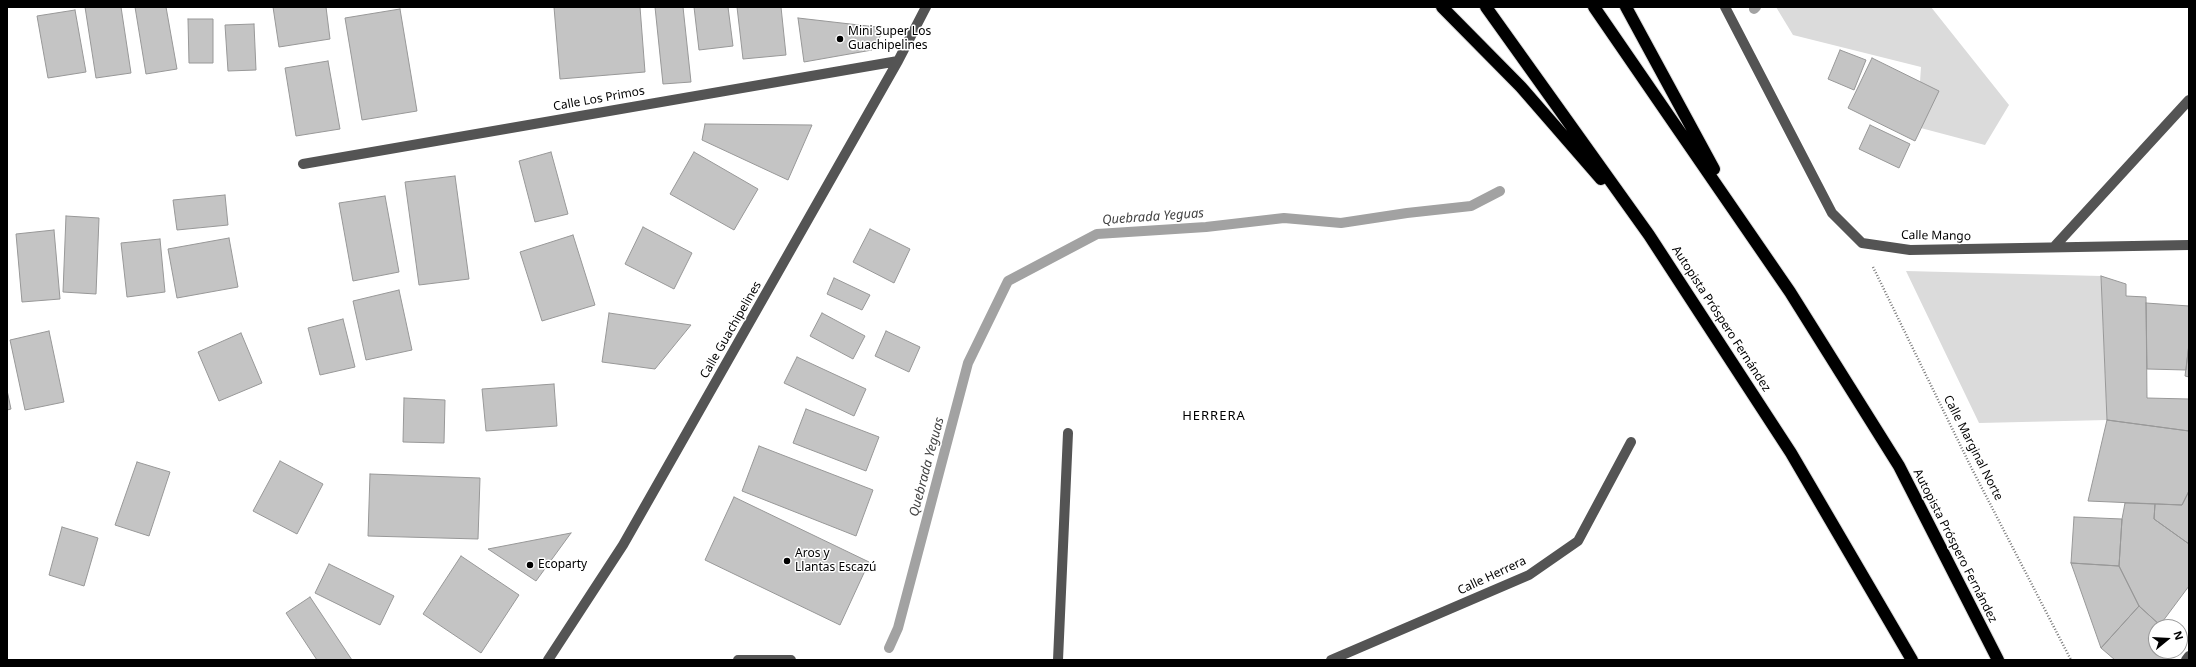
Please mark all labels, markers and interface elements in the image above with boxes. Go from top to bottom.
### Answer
place label: Mini Super Los Guachipelines [848,25,931,53]
marker: Mini Super Los Guachipelines [835,34,845,44]
street label: Calle Los Primos [552,84,646,114]
water label: Quebrada Yeguas [1102,206,1204,228]
street label: Calle Mango [1901,228,1971,244]
street label: Autopista Próspero Fernández [1669,244,1773,394]
street label: Calle Guachipelines [697,279,765,381]
street label: Calle Marginal Norte [1940,393,2006,503]
district label: HERRERA [1182,408,1246,424]
water label: Quebrada Yeguas [906,416,948,518]
street label: Autopista Próspero Fernández [1910,467,2000,625]
place label: Aros y Llantas Escazú [795,547,876,575]
street label: Calle Herrera [1455,554,1529,598]
marker: Aros y Llantas Escazú [782,556,792,566]
place label: Ecoparty [538,558,587,572]
marker: Ecoparty [525,560,535,570]
north arrow [2148,619,2188,659]
text: N [2170,629,2187,642]

